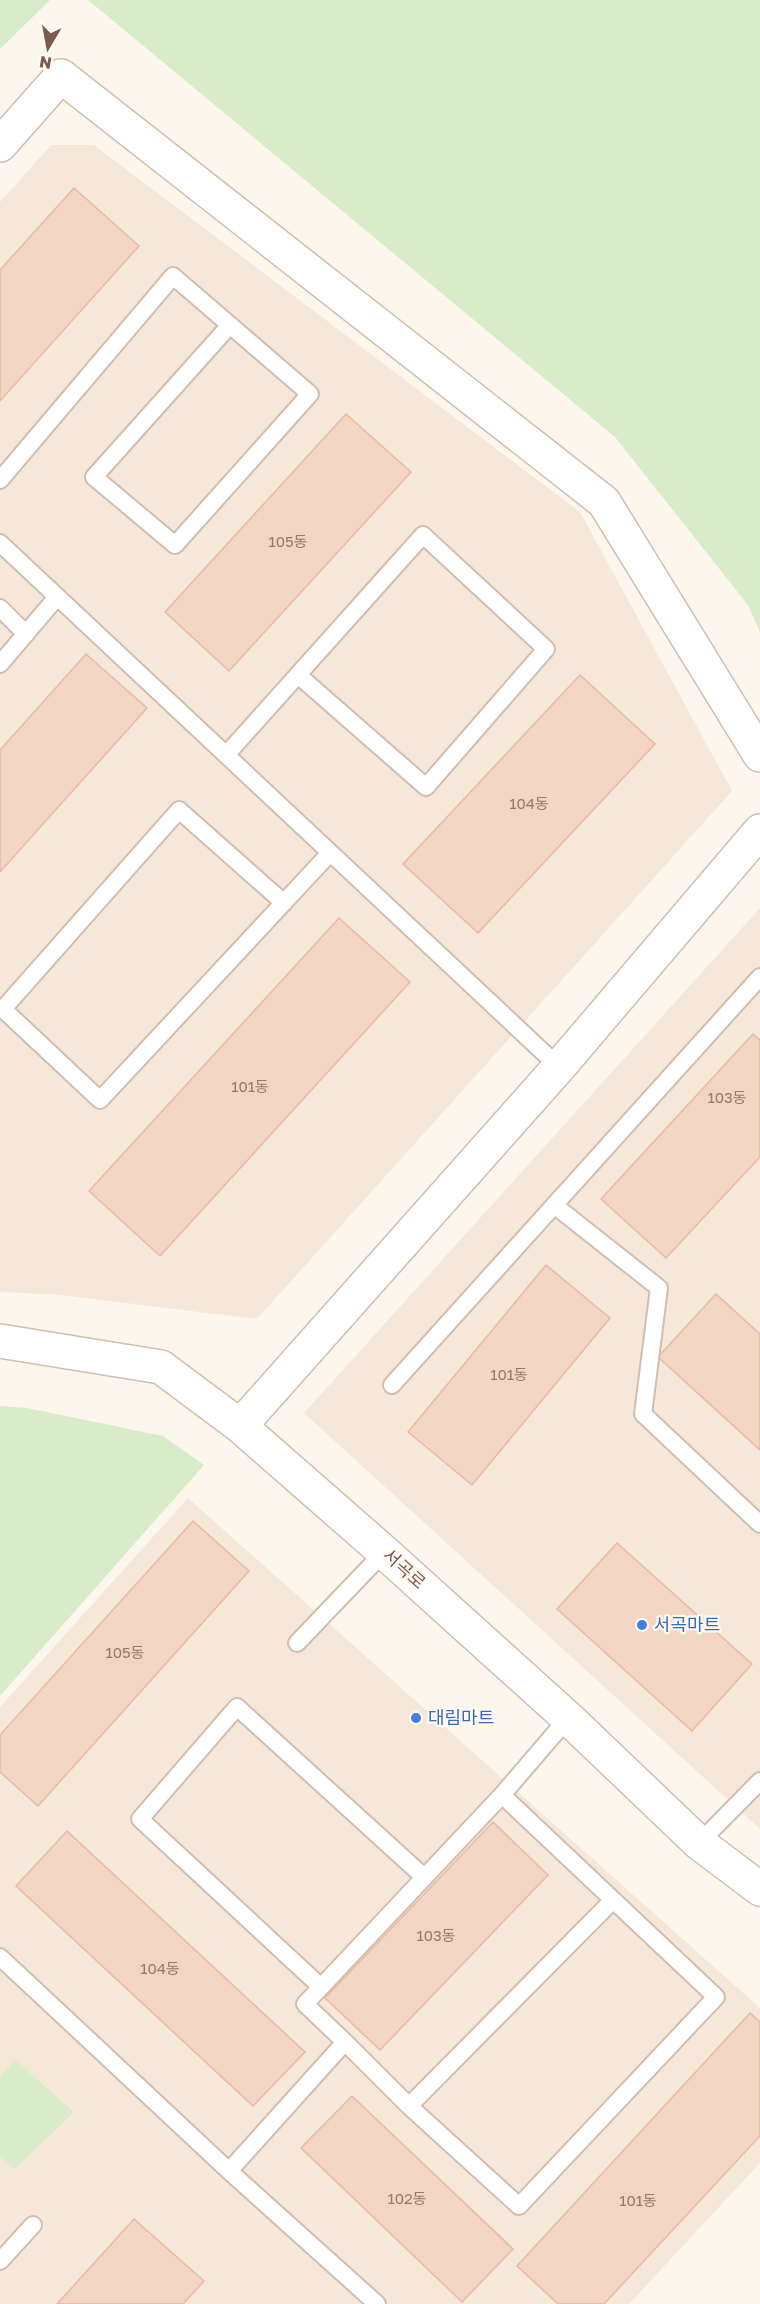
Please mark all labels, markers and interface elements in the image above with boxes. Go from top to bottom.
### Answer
north arrow [18,18,78,78]
text: N [38,52,53,74]
house number: 105동 [268,532,308,550]
house number: 104동 [509,794,549,812]
house number: 101동 [231,1077,269,1095]
house number: 103동 [707,1088,747,1106]
house number: 101동 [490,1365,528,1383]
street label: 서곡로 [379,1543,430,1593]
place label: 서곡마트 [654,1613,720,1635]
marker: 서곡마트 [635,1618,649,1632]
house number: 105동 [105,1643,145,1661]
place label: 대림마트 [428,1706,494,1728]
marker: 대림마트 [409,1711,423,1725]
house number: 103동 [416,1926,456,1944]
house number: 104동 [140,1959,180,1977]
house number: 102동 [387,2189,427,2207]
house number: 101동 [619,2191,657,2209]

